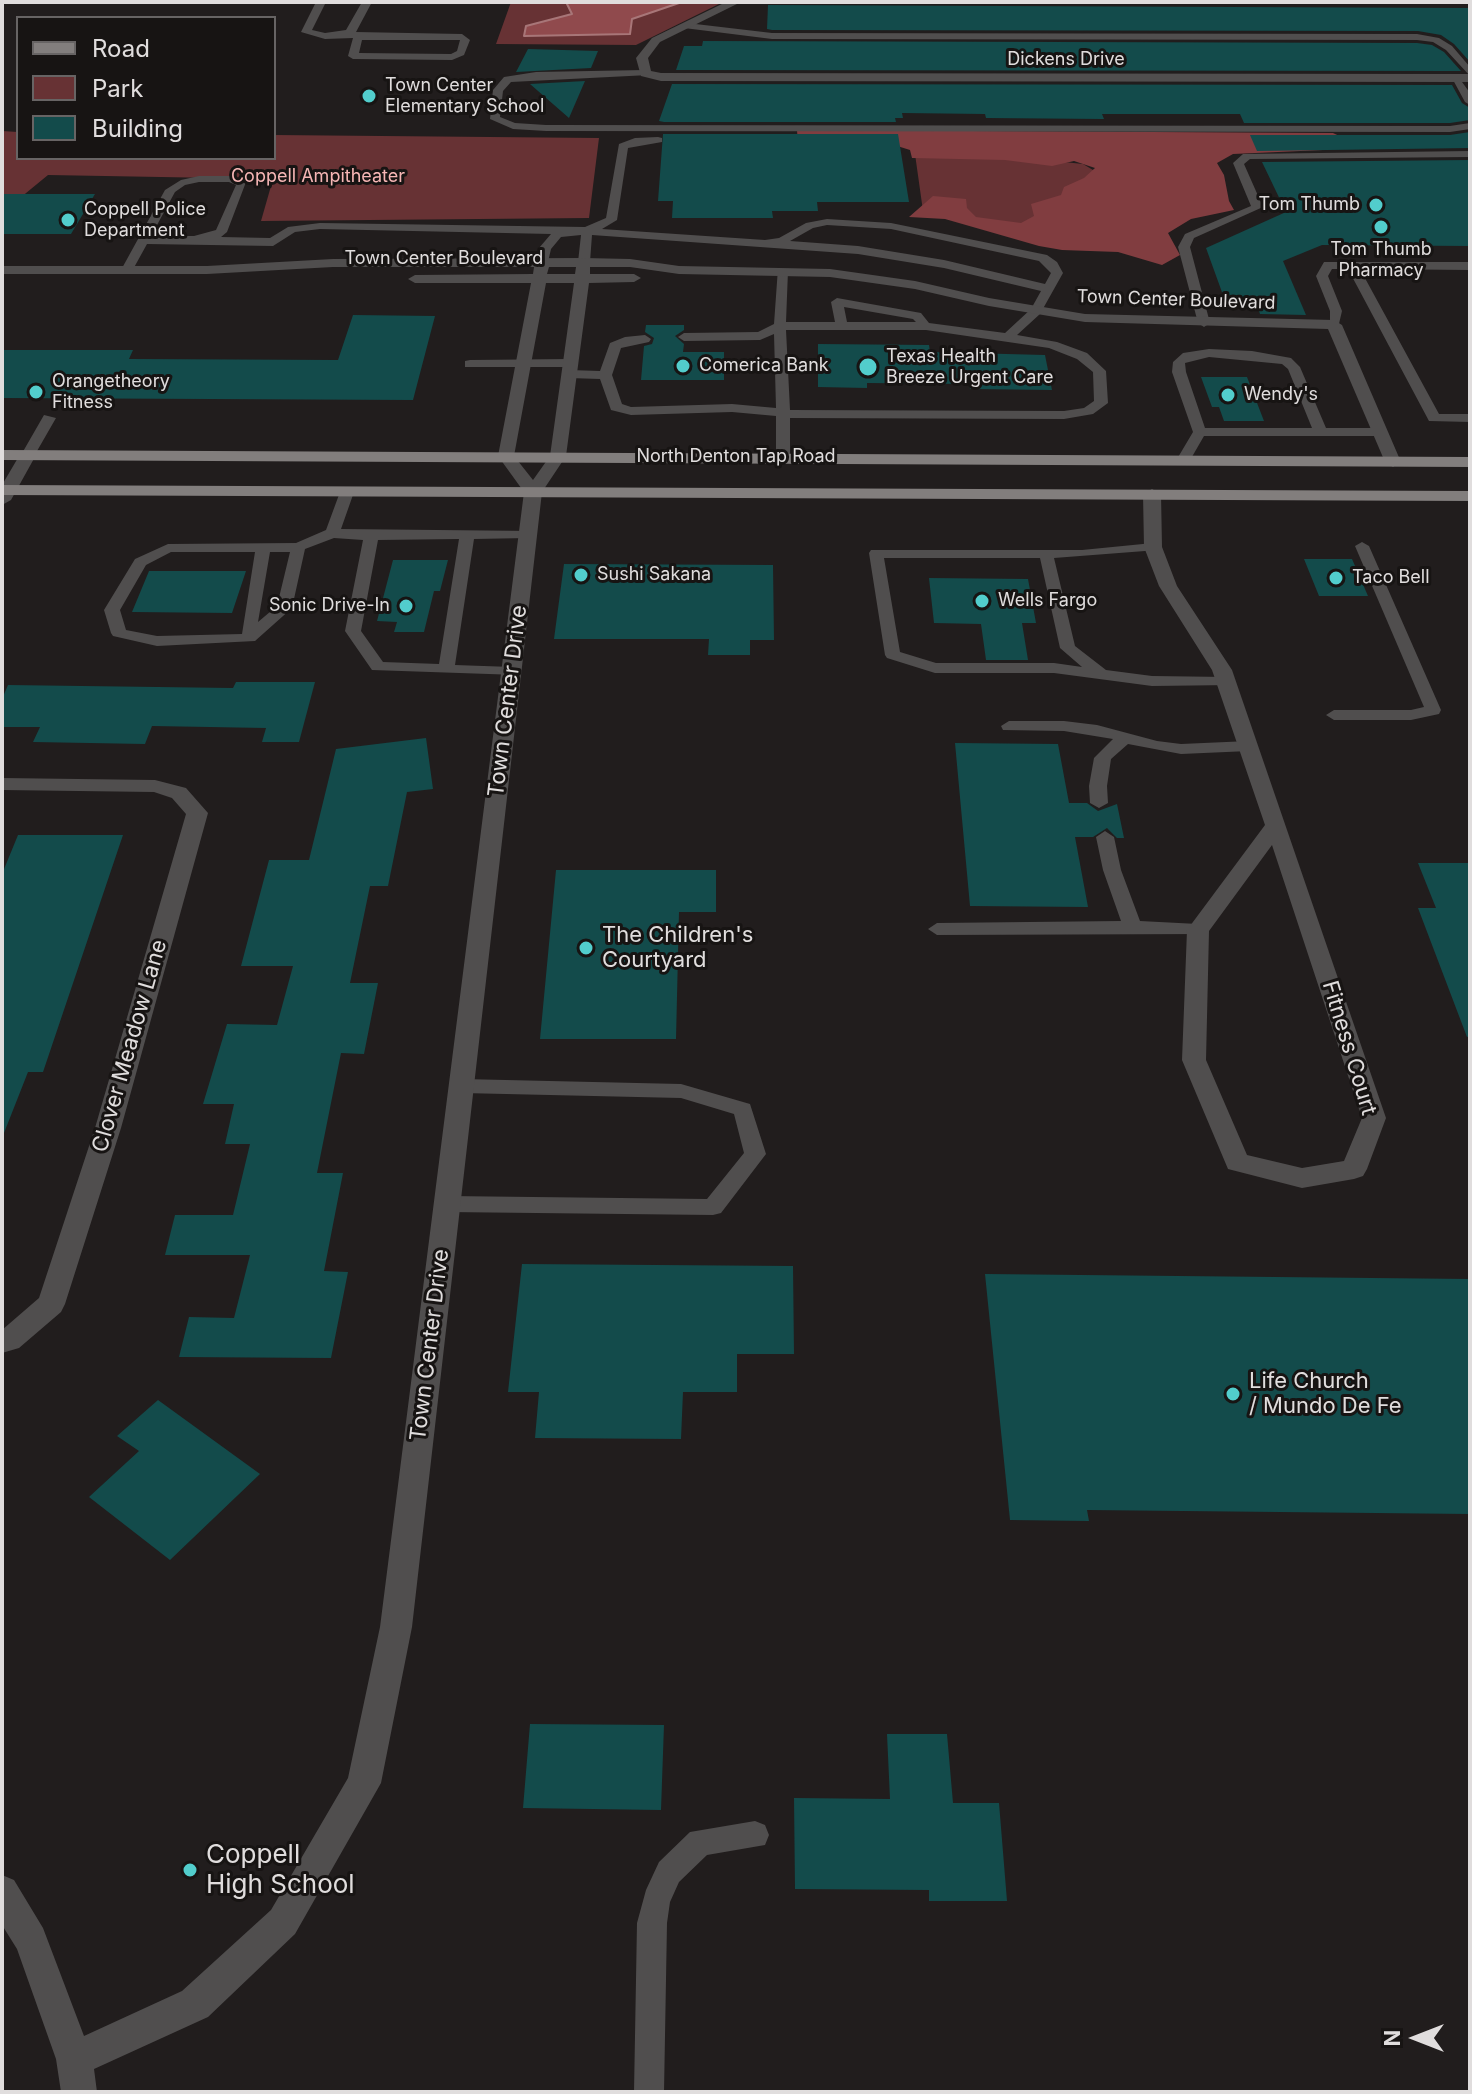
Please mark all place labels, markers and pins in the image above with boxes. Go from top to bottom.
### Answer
place label: Town Center Elementary School [385,75,544,118]
marker: Town Center Elementary School [360,87,378,105]
place label: Tom Thumb [1258,194,1360,216]
marker: Tom Thumb [1367,196,1385,214]
place label: Coppell Police Department [84,199,206,242]
marker: Coppell Police Department [59,211,77,229]
marker: Tom Thumb Pharmacy [1372,218,1390,236]
place label: Tom Thumb Pharmacy [1330,239,1432,282]
place label: Texas Health Breeze Urgent Care [886,346,1053,388]
place label: Comerica Bank [699,355,829,377]
marker: Texas Health Breeze Urgent Care [857,356,879,378]
marker: Comerica Bank [674,357,692,375]
place label: Orangetheory Fitness [52,371,170,414]
marker: Orangetheory Fitness [27,383,45,401]
place label: Wendy's [1244,384,1318,406]
marker: Wendy's [1219,386,1237,404]
place label: Sushi Sakana [597,564,711,586]
marker: Sushi Sakana [572,566,590,584]
place label: Taco Bell [1352,567,1430,589]
marker: Taco Bell [1327,569,1345,587]
place label: Wells Fargo [998,590,1097,612]
marker: Wells Fargo [973,592,991,610]
place label: Sonic Drive-In [269,595,390,617]
marker: Sonic Drive-In [397,597,415,615]
place label: The Children's Courtyard [602,922,753,974]
marker: The Children's Courtyard [577,939,595,957]
place label: Life Church / Mundo De Fe [1249,1368,1402,1420]
marker: Life Church / Mundo De Fe [1224,1385,1242,1403]
place label: Coppell High School [206,1839,355,1900]
marker: Coppell High School [181,1861,199,1879]

